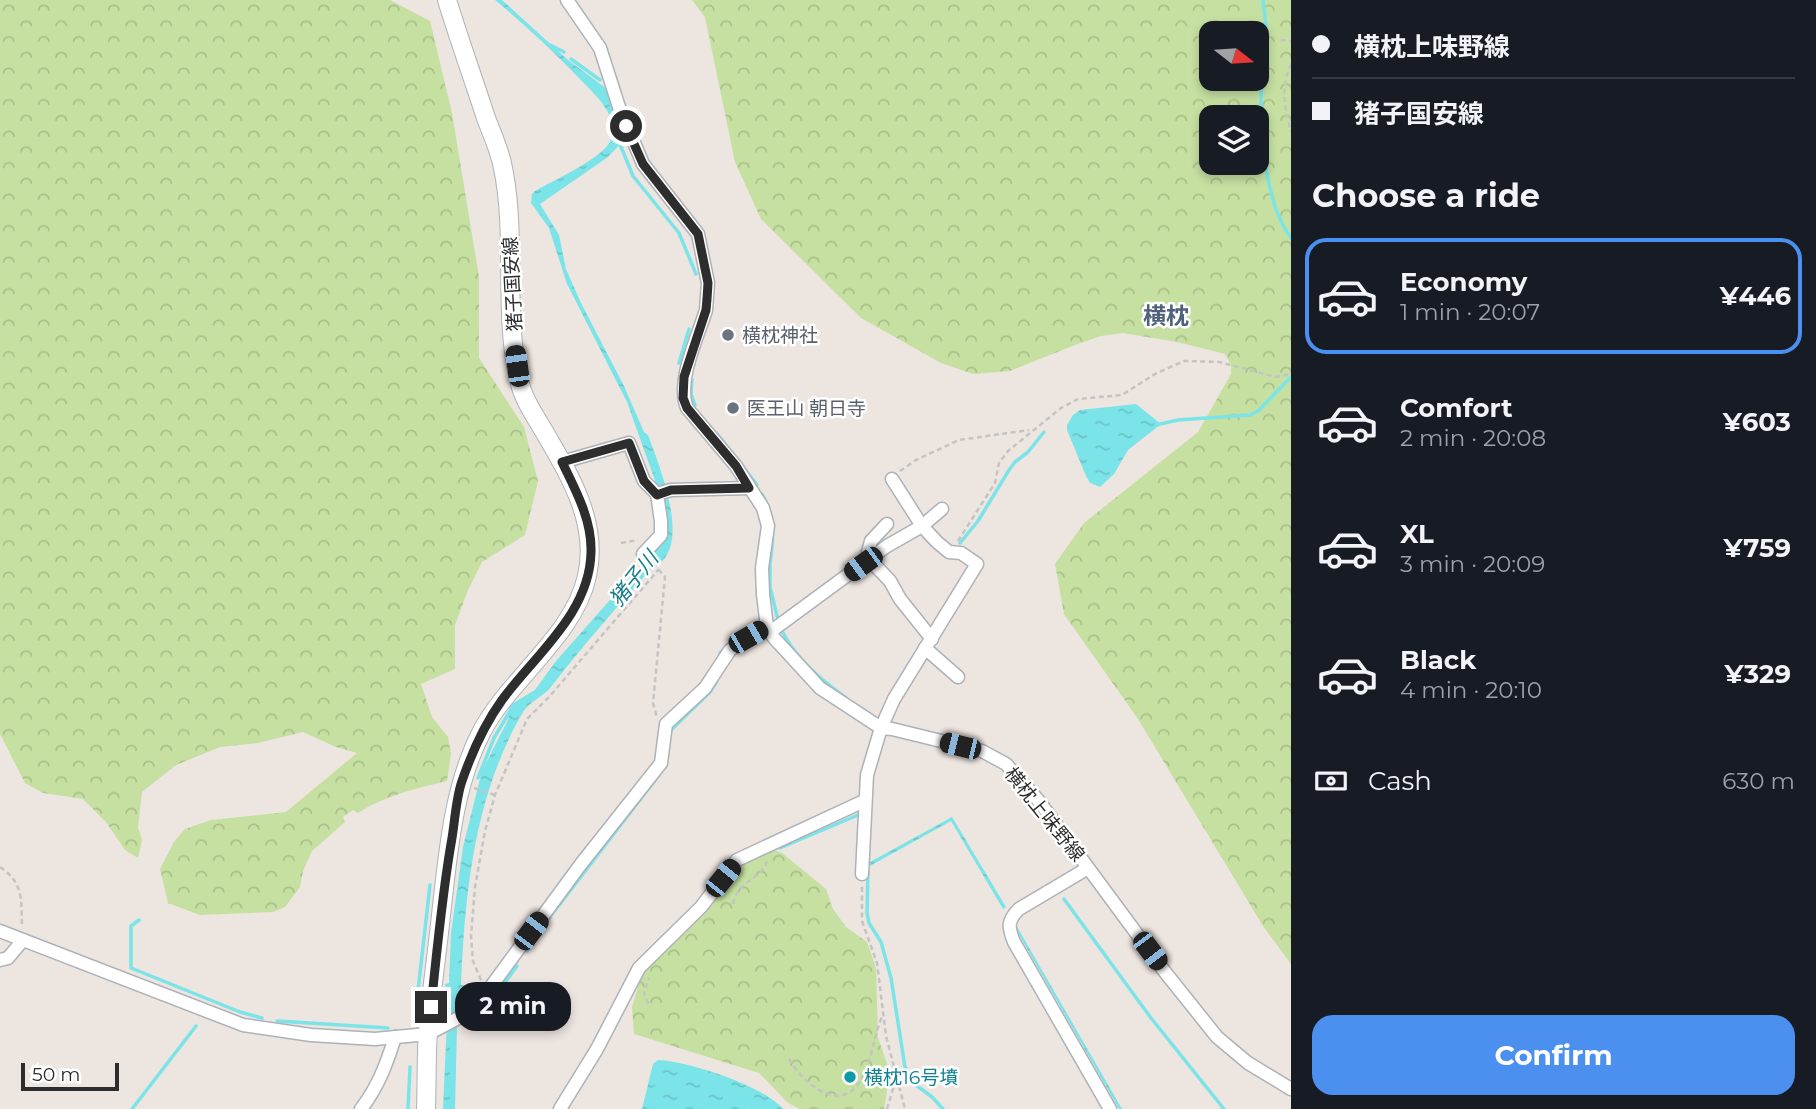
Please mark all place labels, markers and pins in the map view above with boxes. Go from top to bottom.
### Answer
place label: 横枕神社 [742,324,818,347]
marker: 横枕神社 [720,327,736,343]
place label: 医王山 朝日寺 [747,397,866,420]
marker: 医王山 朝日寺 [725,400,741,416]
place label: 横枕16号墳 [864,1066,958,1089]
marker: 横枕16号墳 [842,1069,858,1085]

